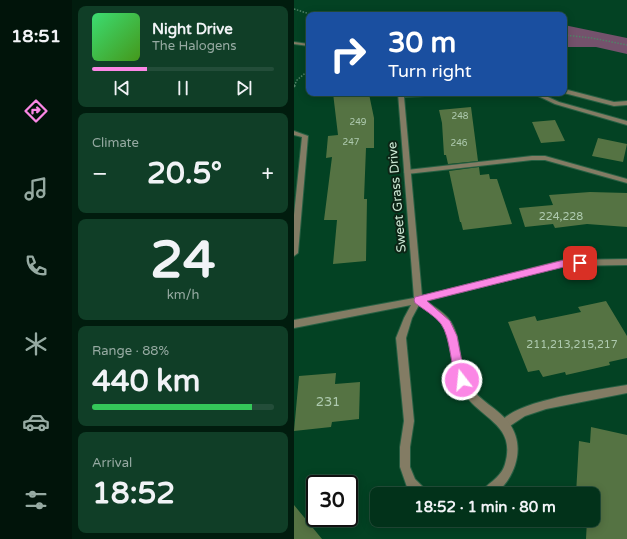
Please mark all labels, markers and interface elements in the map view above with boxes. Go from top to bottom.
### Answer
text: Night Drive [152,20,233,38]
text: 18:51 [11,25,61,47]
text: 30 m [388,26,456,60]
icon: right [322,28,374,80]
text: The Halogens [152,38,236,54]
text: Turn right [388,60,472,82]
icon: previous [111,77,133,99]
icon: pause [172,77,194,99]
icon: next [233,77,255,99]
icon: directions [22,97,50,125]
house number: 248 [452,111,469,122]
house number: 249 [350,117,367,128]
text: Climate [92,135,139,151]
house number: 247 [343,137,360,148]
house number: 246 [451,138,468,149]
street label: Sweet Grass Drive [384,141,410,253]
text: 20.5° [147,155,222,192]
text: − [92,161,108,187]
text: + [262,161,274,187]
icon: music [22,175,50,203]
house number: 224,228 [539,210,583,223]
text: 24 [150,229,216,292]
pin [563,246,597,280]
icon: phone [22,252,50,280]
icon: arrive [569,252,591,274]
text: km/h [167,287,199,303]
icon: climate [22,330,50,358]
house number: 211,213,215,217 [526,338,618,351]
text: Range · 88% [92,343,169,359]
position arrow [441,359,483,401]
text: 440 km [92,363,200,400]
house number: 231 [316,394,340,410]
icon: car [22,408,50,436]
text: Arrival [92,455,132,471]
text: 18:52 [92,475,175,512]
speed limit sign: 30 [306,475,358,527]
icon: filters [22,486,50,514]
text: 18:52 · 1 min · 80 m [414,498,556,516]

